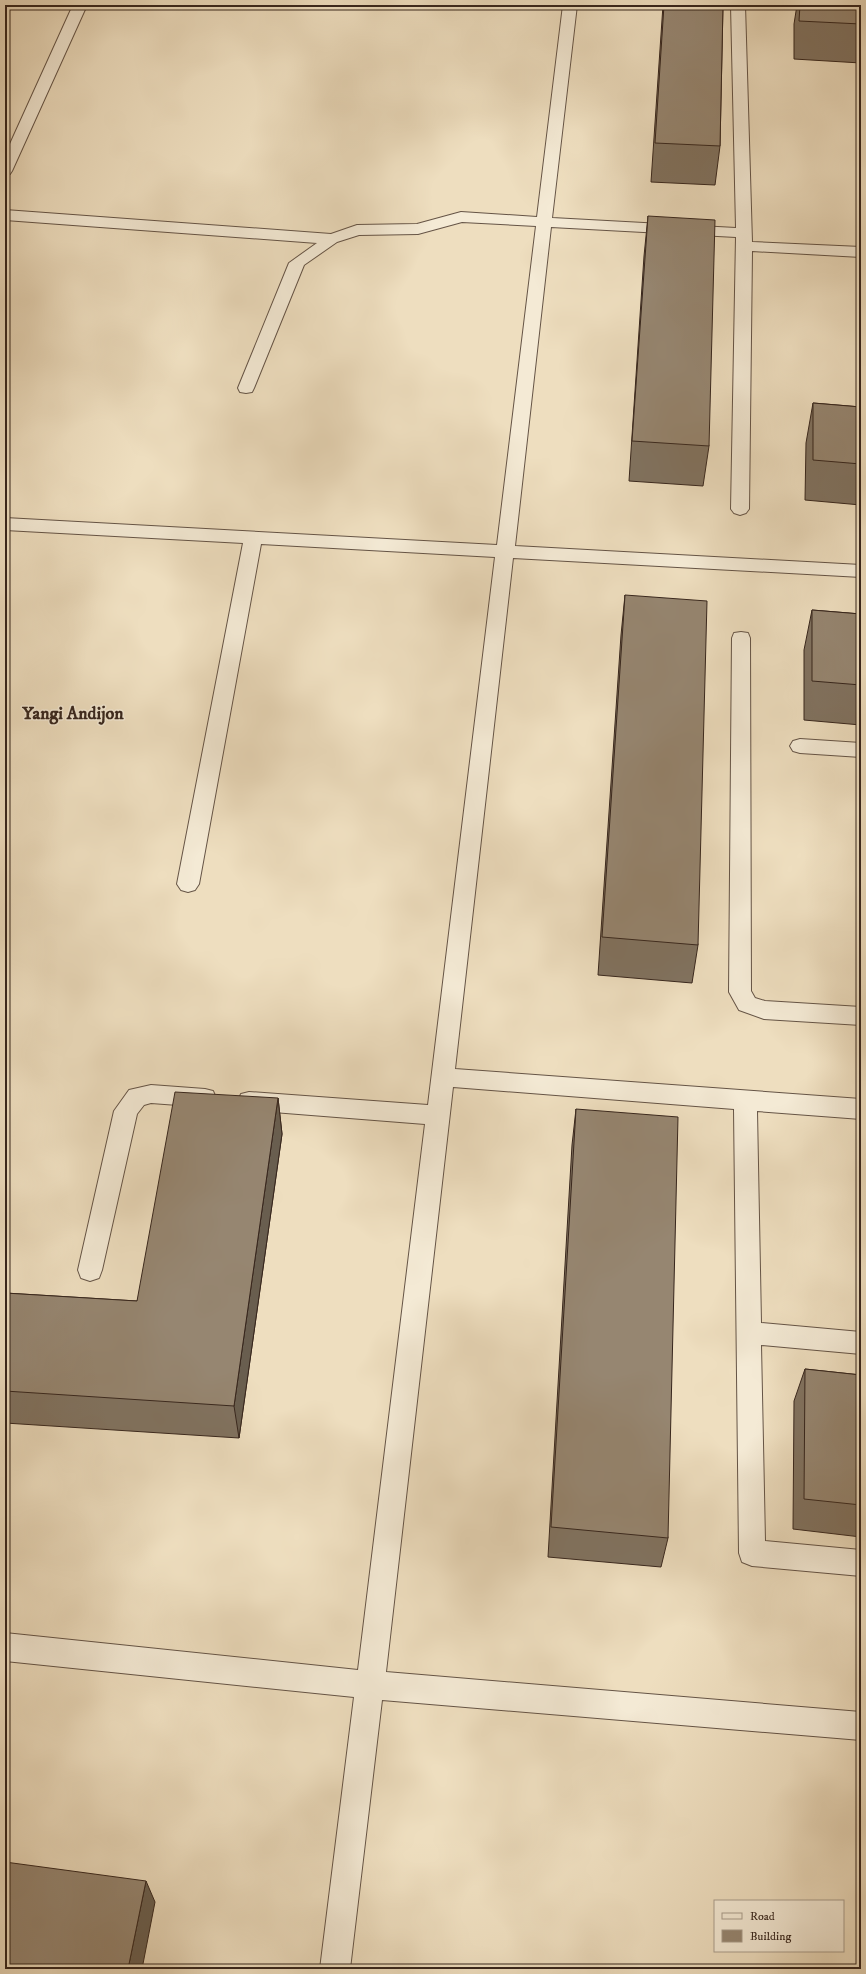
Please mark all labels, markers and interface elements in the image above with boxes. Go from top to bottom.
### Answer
district label: Yangi Andijon [21,703,124,725]
legend [714,1900,844,1952]
text: Road [750,1909,775,1924]
text: Building [750,1929,791,1944]

